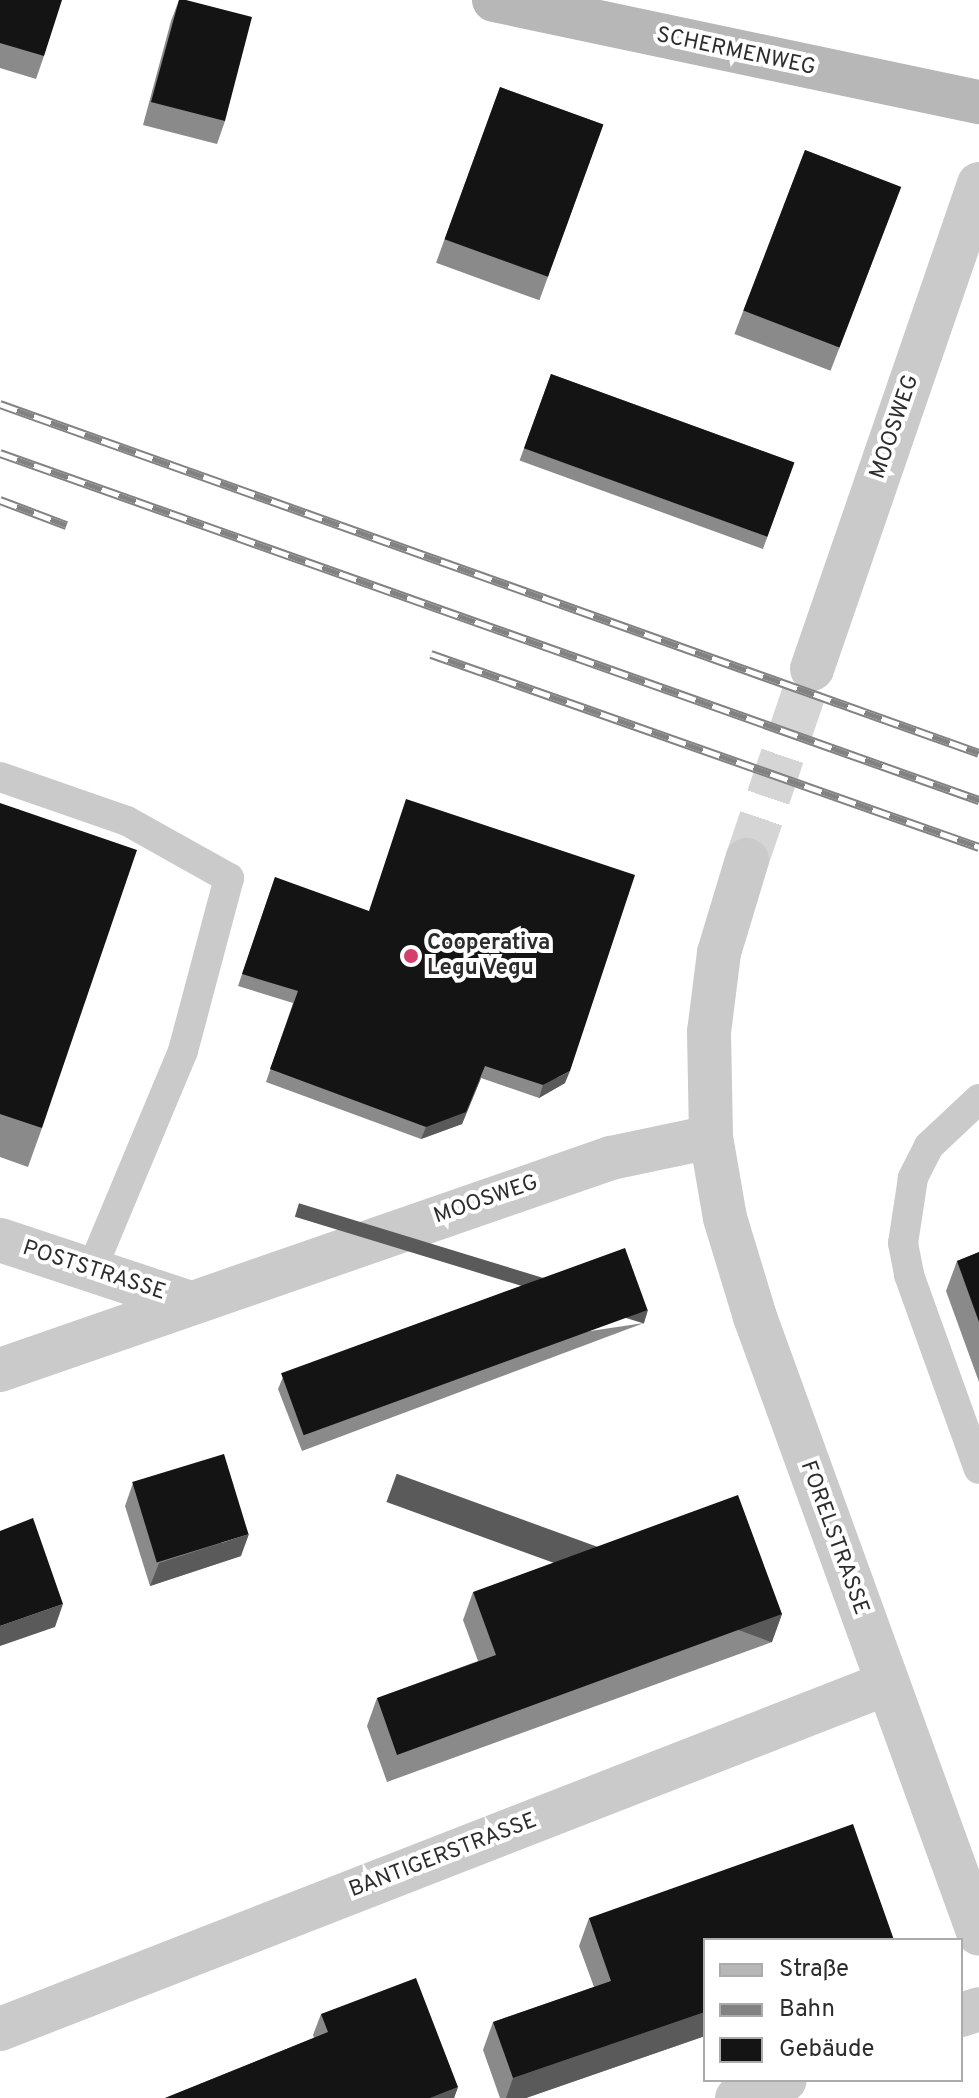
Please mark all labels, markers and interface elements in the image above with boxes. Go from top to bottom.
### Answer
street label: SCHERMENWEG [654,22,818,82]
street label: MOOSWEG [865,371,925,483]
place label: Cooperativa Legu Vegu [427,930,550,982]
marker: Cooperativa Legu Vegu [402,947,420,965]
street label: MOOSWEG [430,1170,542,1230]
street label: POSTSTRASSE [19,1235,169,1307]
street label: FORELSTRASSE [794,1458,874,1618]
street label: BANTIGERSTRASSE [346,1808,540,1904]
legend [703,1938,963,2082]
text: Straße [779,1955,849,1985]
text: Bahn [779,1995,835,2025]
text: Gebäude [779,2035,874,2065]

